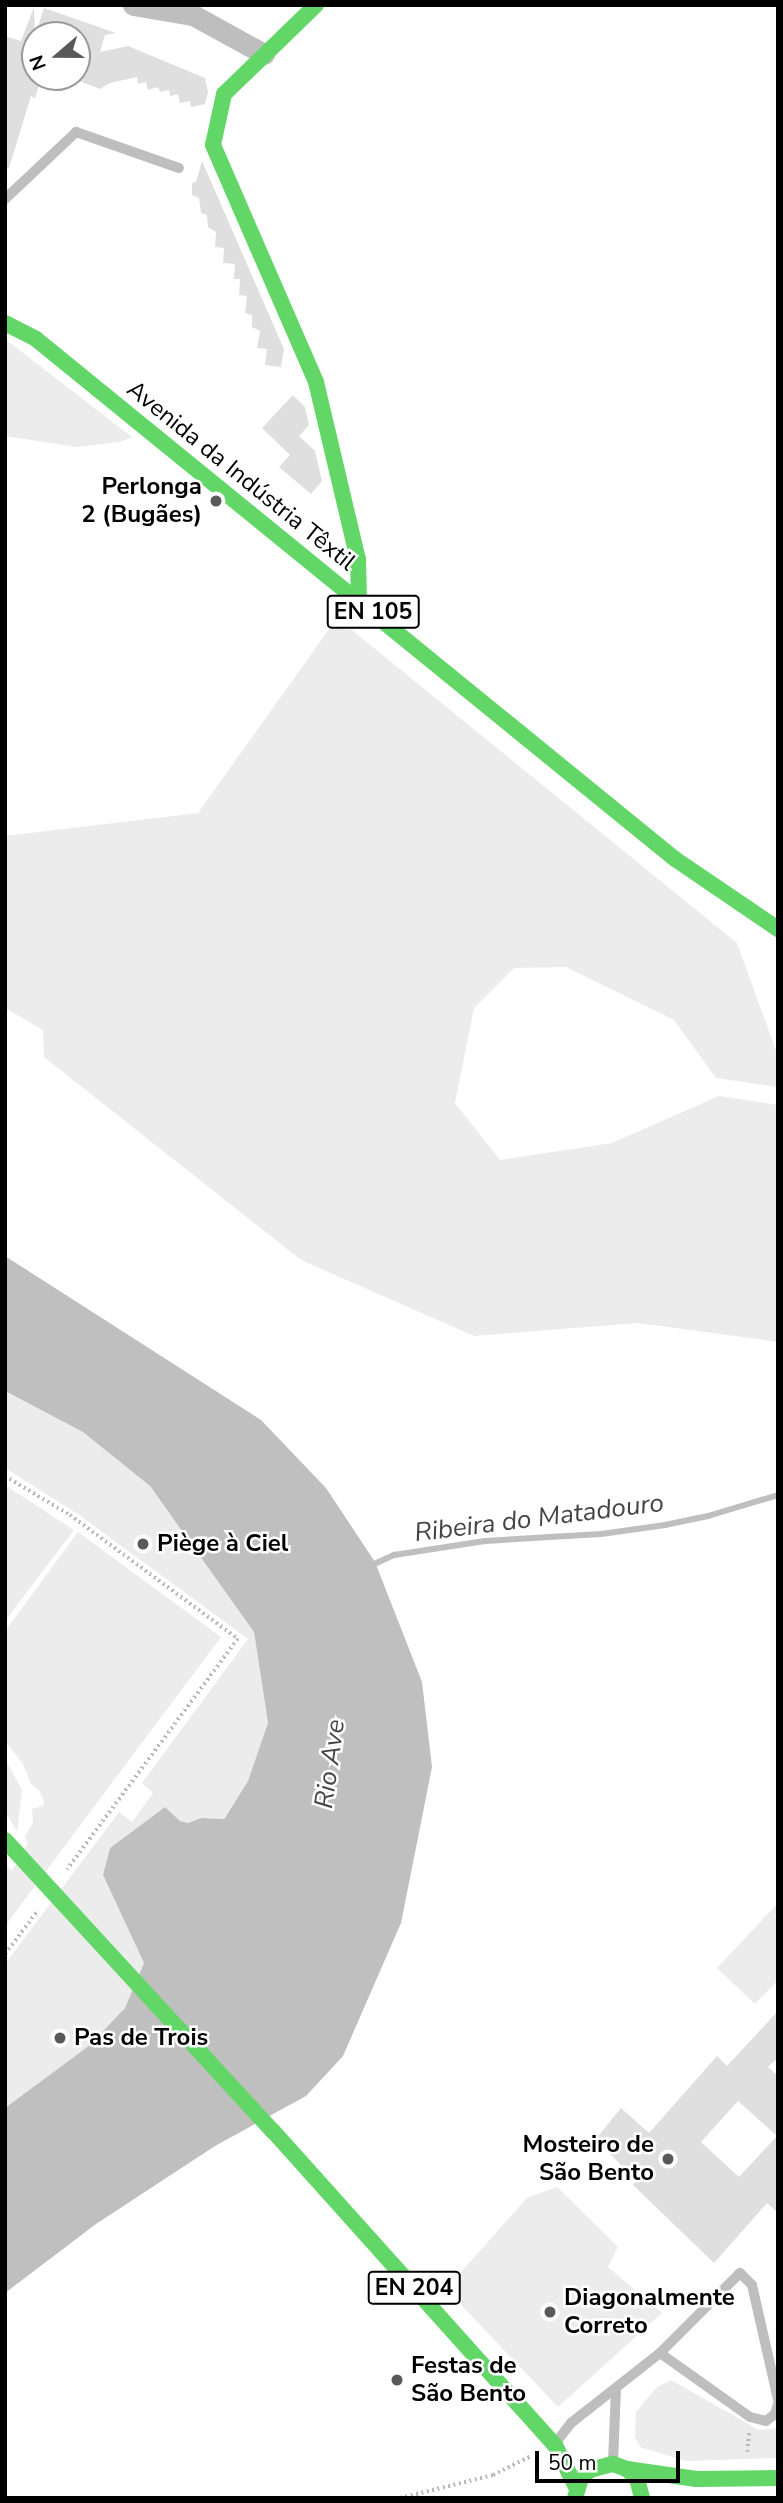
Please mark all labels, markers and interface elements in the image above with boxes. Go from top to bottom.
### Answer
north arrow [21,21,91,91]
text: N [23,51,53,74]
street label: Avenida da Indústria Têxtil [121,375,361,577]
place label: Perlonga 2 (Bugães) [81,473,202,529]
marker: Perlonga 2 (Bugães) [208,493,224,509]
road number: EN 105 [326,592,420,632]
water label: Ribeira do Matadouro [412,1487,666,1549]
place label: Piège à Ciel [157,1530,288,1558]
marker: Piège à Ciel [135,1536,151,1552]
water label: Rio Ave [308,1717,352,1811]
place label: Pas de Trois [74,2024,208,2052]
marker: Pas de Trois [52,2030,68,2046]
place label: Mosteiro de São Bento [523,2131,654,2187]
marker: Mosteiro de São Bento [660,2151,676,2167]
road number: EN 204 [367,2268,461,2308]
place label: Diagonalmente Correto [564,2284,735,2340]
marker: Diagonalmente Correto [542,2304,558,2320]
place label: Festas de São Bento [411,2352,526,2408]
marker: Festas de São Bento [389,2372,405,2388]
scale bar [538,2436,683,2480]
text: 50 m [548,2449,597,2477]

